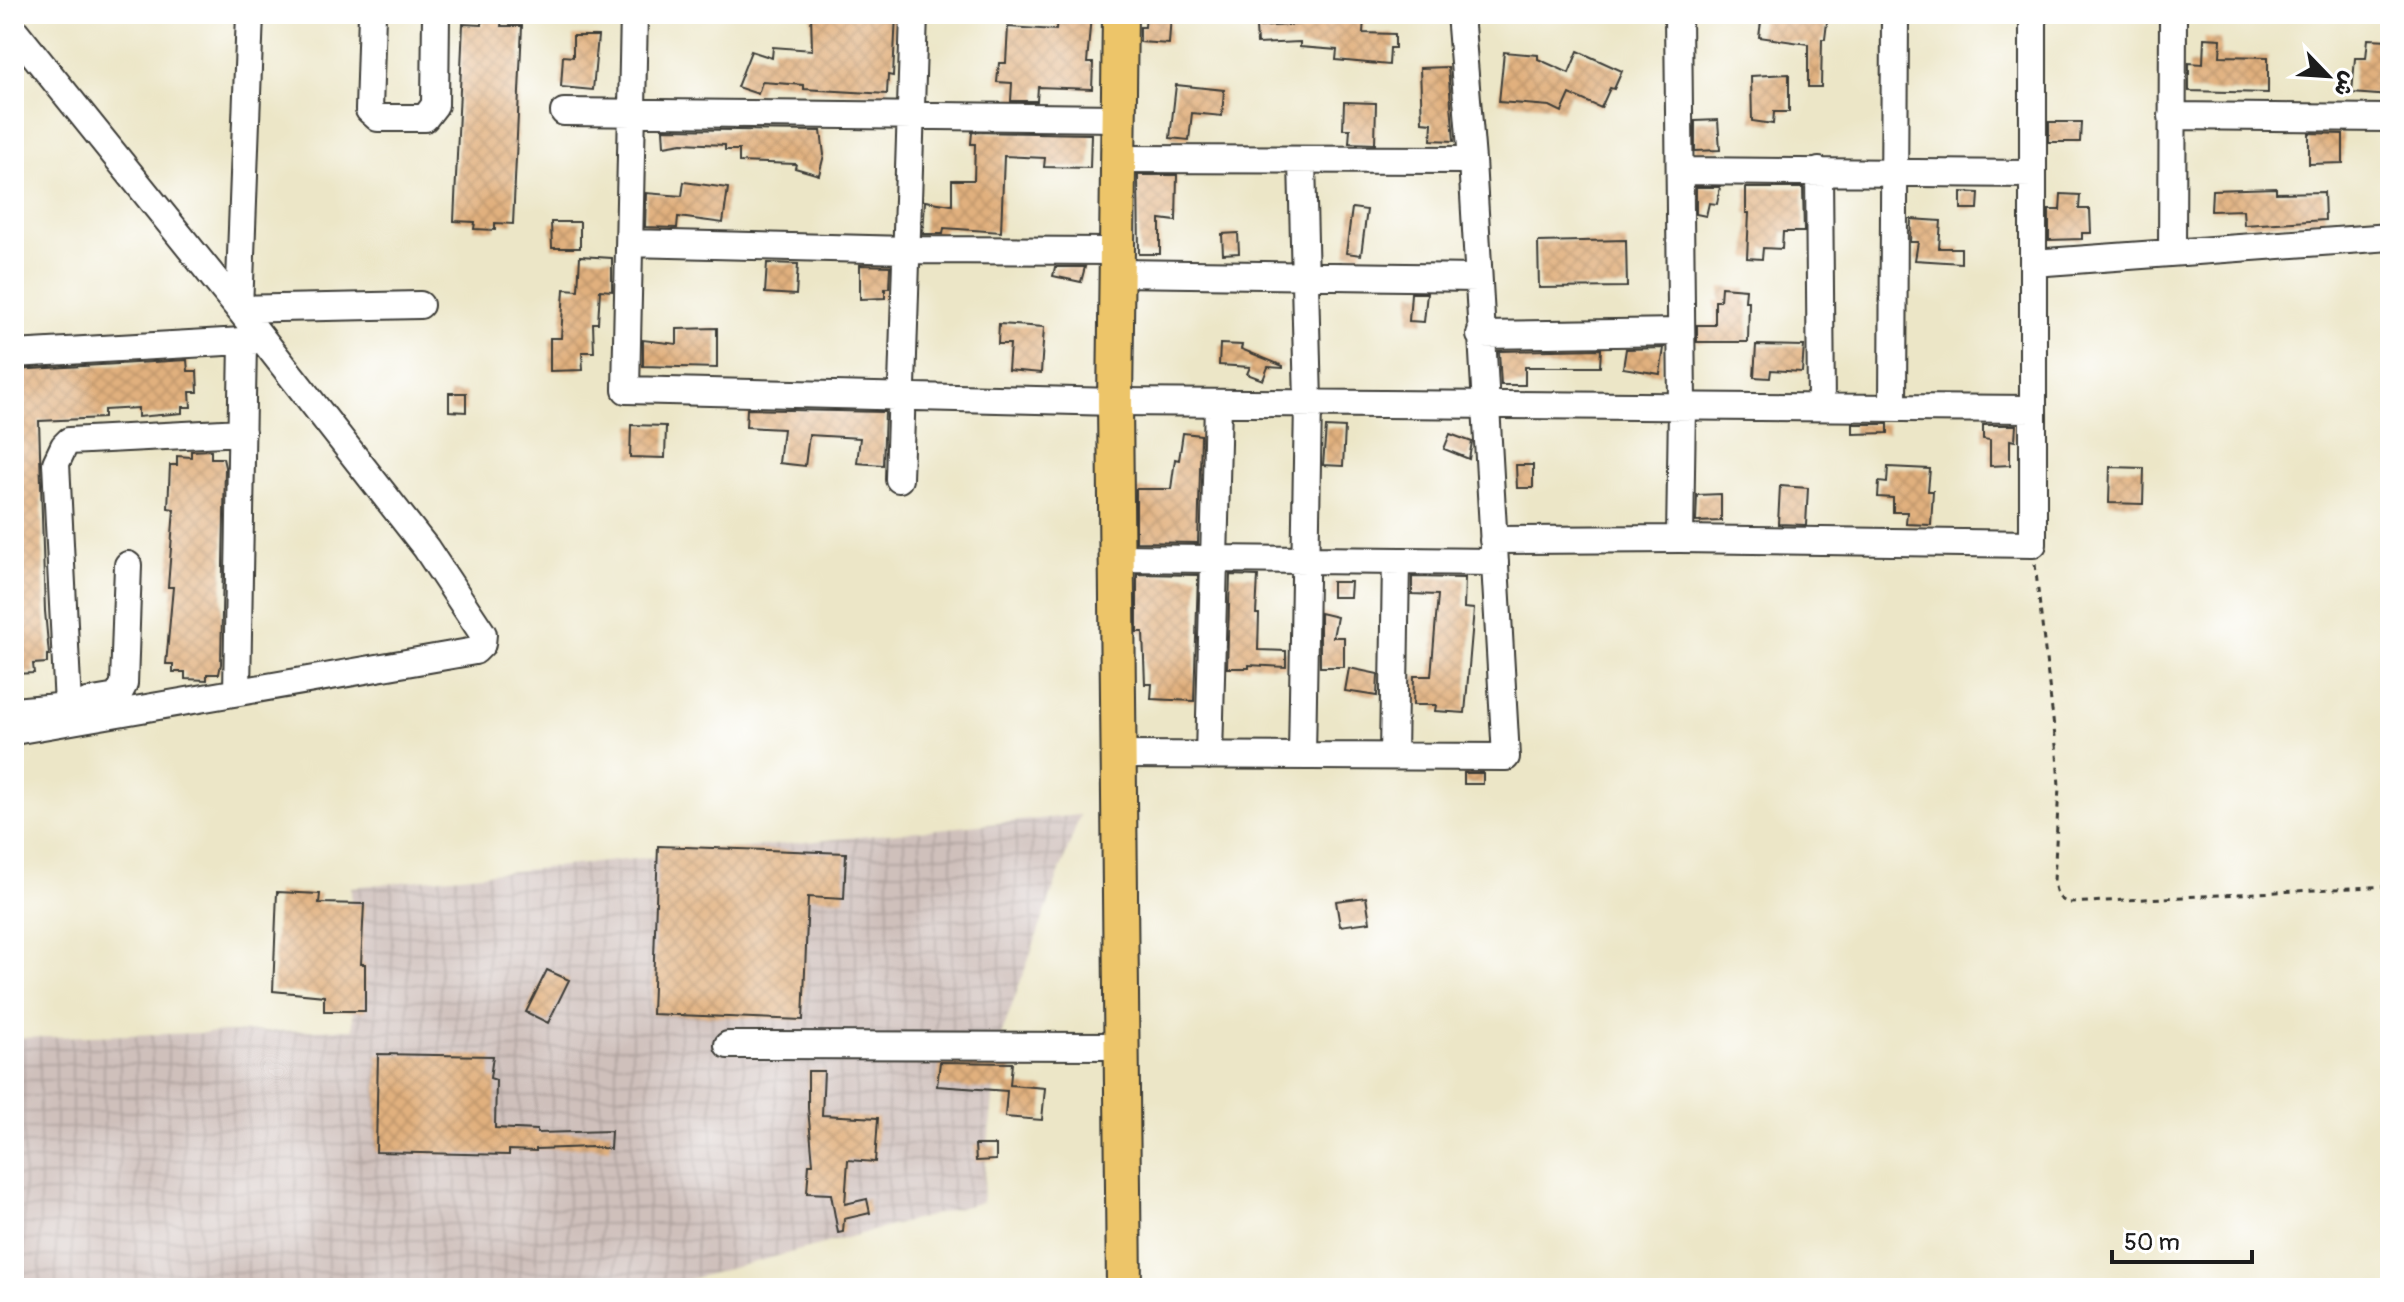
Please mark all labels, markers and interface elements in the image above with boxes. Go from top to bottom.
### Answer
north arrow [2288,36,2368,116]
text: ش [2327,67,2363,101]
scale bar [2112,1214,2252,1264]
text: 50 m [2124,1228,2180,1257]

